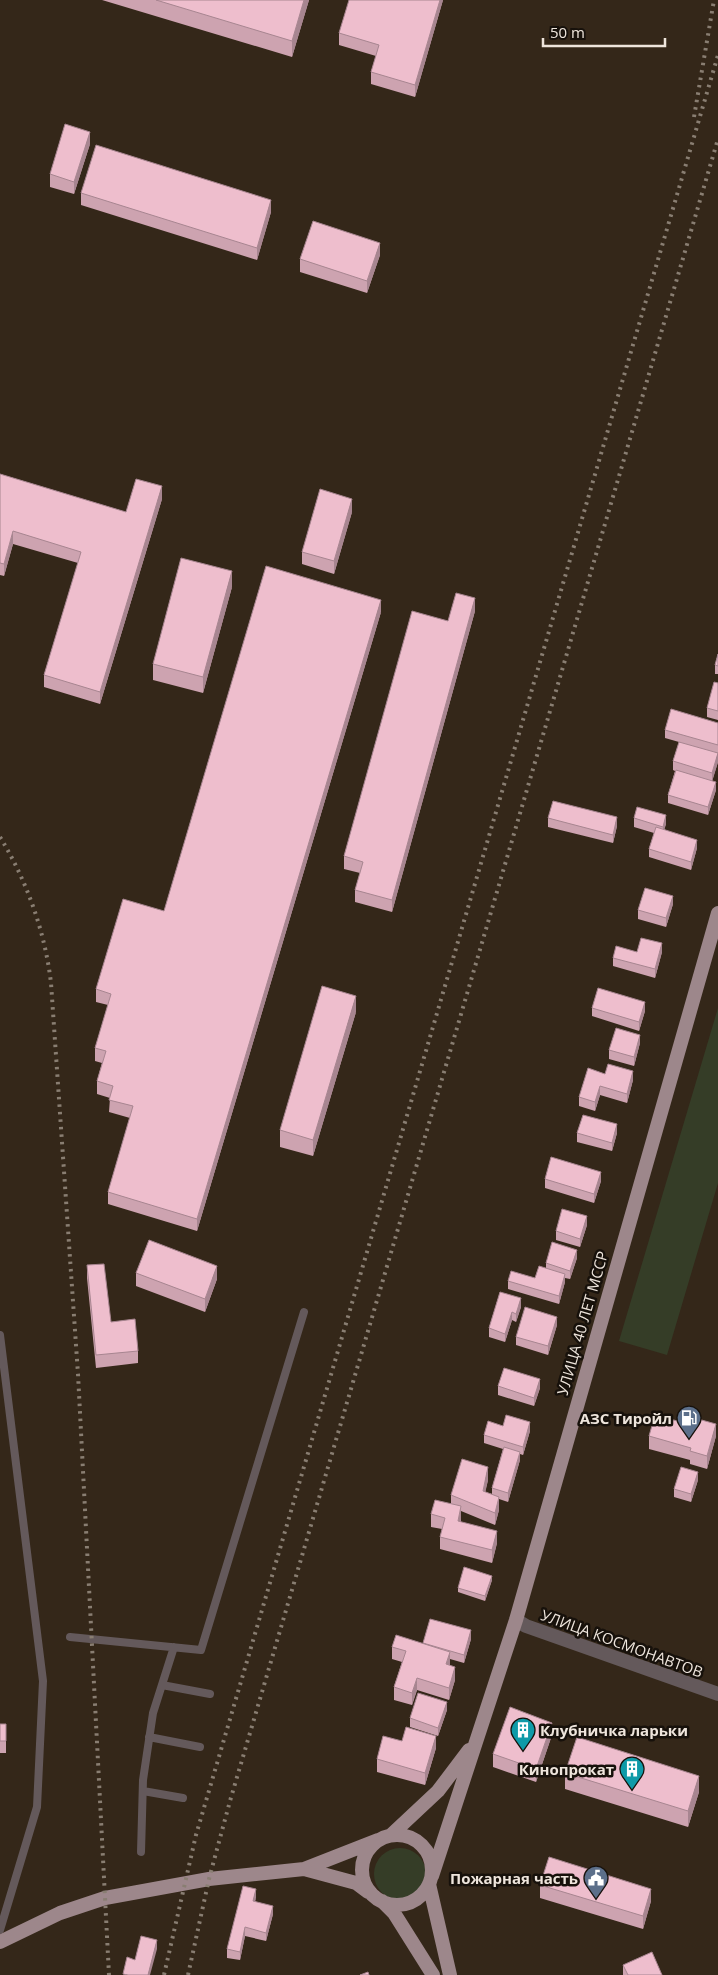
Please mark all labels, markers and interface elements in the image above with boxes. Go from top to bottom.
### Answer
scale bar [543,15,666,47]
text: 50 m [550,22,585,42]
street label: УЛИЦА 40 ЛЕТ МССР [552,1249,612,1397]
fuel station icon: АЗС Тиройл [676,1405,702,1439]
place label: АЗС Тиройл [580,1408,672,1428]
street label: УЛИЦА КОСМОНАВТОВ [538,1604,706,1682]
building icon: Клубничка ларьки [510,1717,536,1751]
place label: Клубничка ларьки [540,1720,688,1740]
building icon: Кинопрокат [619,1756,645,1790]
place label: Кинопрокат [519,1759,614,1779]
public building icon: Пожарная часть [583,1865,609,1899]
place label: Пожарная часть [450,1868,578,1888]

